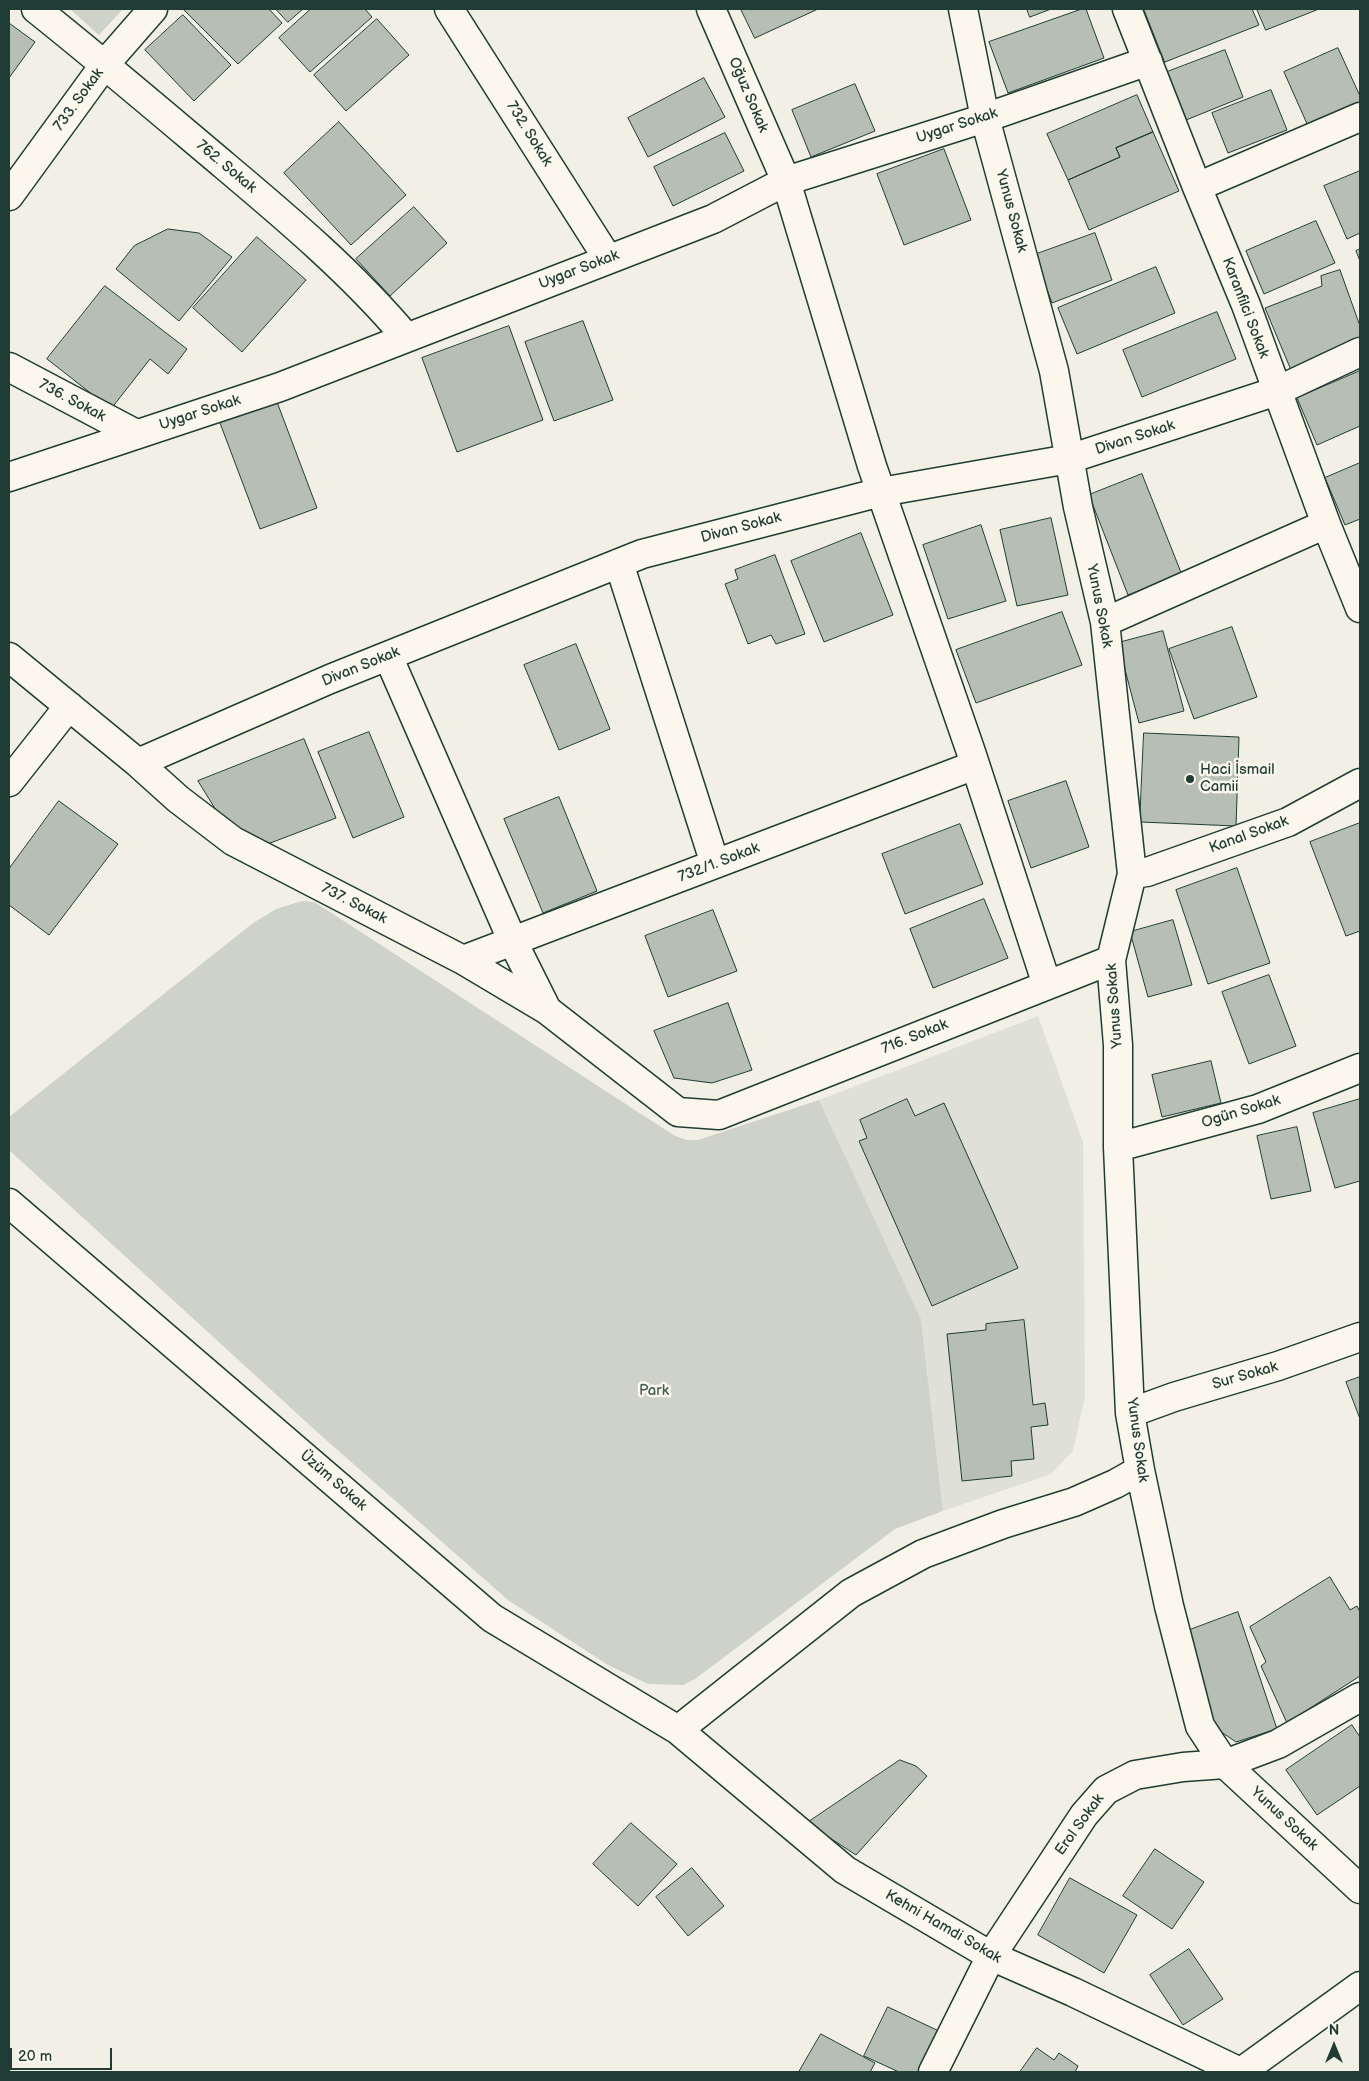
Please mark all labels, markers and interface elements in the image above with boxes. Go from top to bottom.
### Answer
street label: Oğuz Sokak [724,55,772,135]
street label: 733. Sokak [50,65,108,135]
street label: 732. Sokak [502,98,556,170]
street label: Uygar Sokak [914,104,1000,148]
street label: 762. Sokak [192,137,260,197]
street label: Yunus Sokak [991,168,1031,254]
street label: Uygar Sokak [536,246,622,294]
street label: Karanfilci Sokak [1217,255,1273,361]
street label: 736. Sokak [35,376,109,426]
street label: Uygar Sokak [157,391,243,435]
street label: Divan Sokak [1093,417,1177,459]
street label: Divan Sokak [699,509,783,547]
street label: Yunus Sokak [1082,563,1116,649]
street label: Divan Sokak [319,643,403,691]
place label: Haci İsmail Camii [1200,761,1274,796]
marker: Haci İsmail Camii [1184,773,1196,785]
street label: Kanal Sokak [1207,812,1291,858]
street label: 732/1. Sokak [676,839,762,887]
street label: 737. Sokak [318,880,390,928]
street label: Yunus Sokak [1103,963,1127,1049]
street label: 716. Sokak [879,1016,951,1058]
street label: Ogün Sokak [1199,1091,1283,1133]
street label: Sur Sokak [1210,1358,1280,1394]
park label: Park [639,1382,669,1400]
street label: Yunus Sokak [1122,1397,1152,1483]
street label: Üzüm Sokak [296,1447,370,1515]
street label: Yunus Sokak [1247,1783,1321,1855]
street label: Erol Sokak [1052,1791,1108,1859]
street label: Kehni Hamdi Sokak [882,1886,1004,1968]
north arrow [1309,2021,1359,2071]
text: N [1329,2022,1339,2039]
scale bar [12,2038,115,2070]
text: 20 m [18,2047,52,2066]

